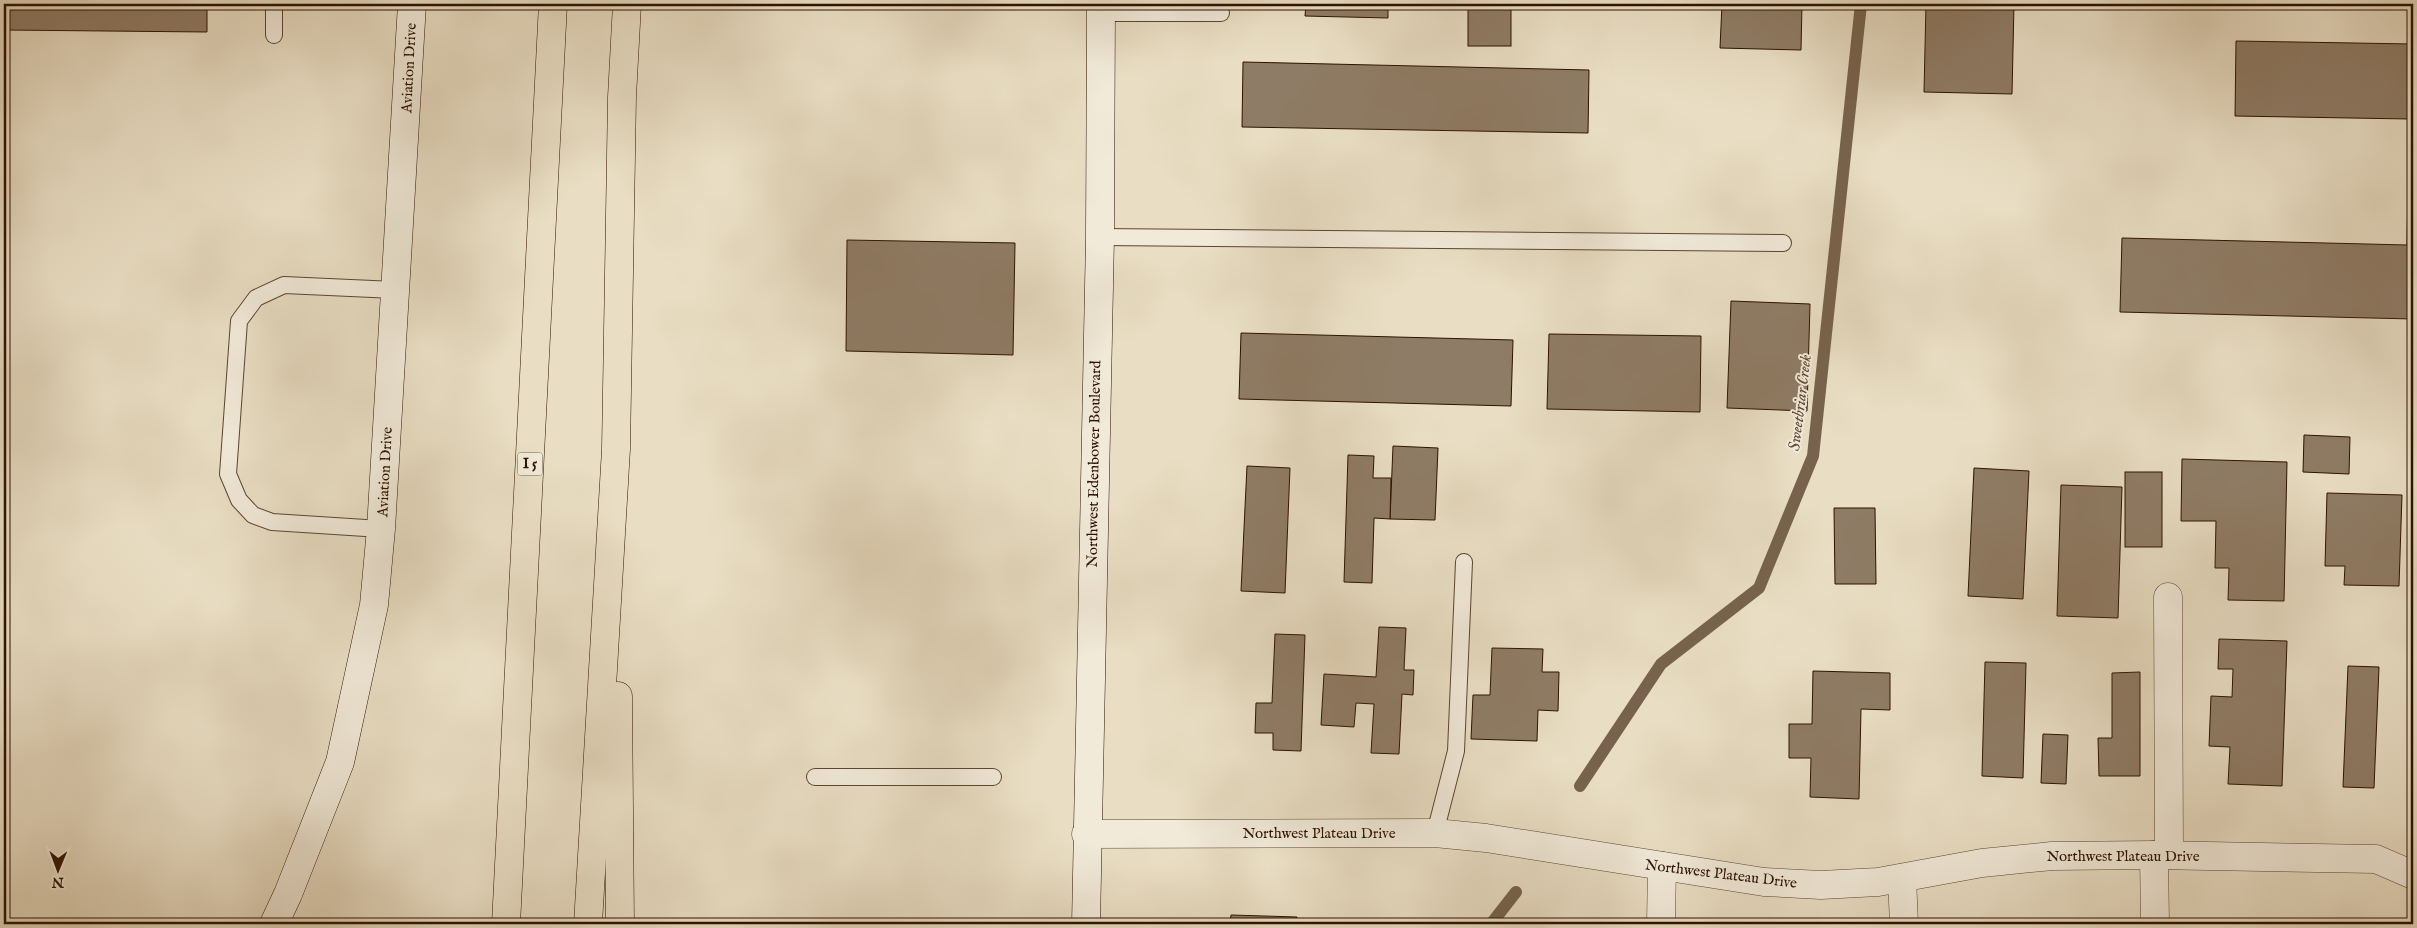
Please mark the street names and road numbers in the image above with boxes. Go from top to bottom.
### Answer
street label: Aviation Drive [397,22,421,115]
street label: Northwest Edenbower Boulevard [1083,359,1105,568]
street label: Aviation Drive [373,426,397,519]
road number: I 5 [518,452,542,476]
street label: Northwest Plateau Drive [1242,824,1396,843]
street label: Northwest Plateau Drive [2046,847,2200,866]
street label: Northwest Plateau Drive [1644,855,1798,893]

